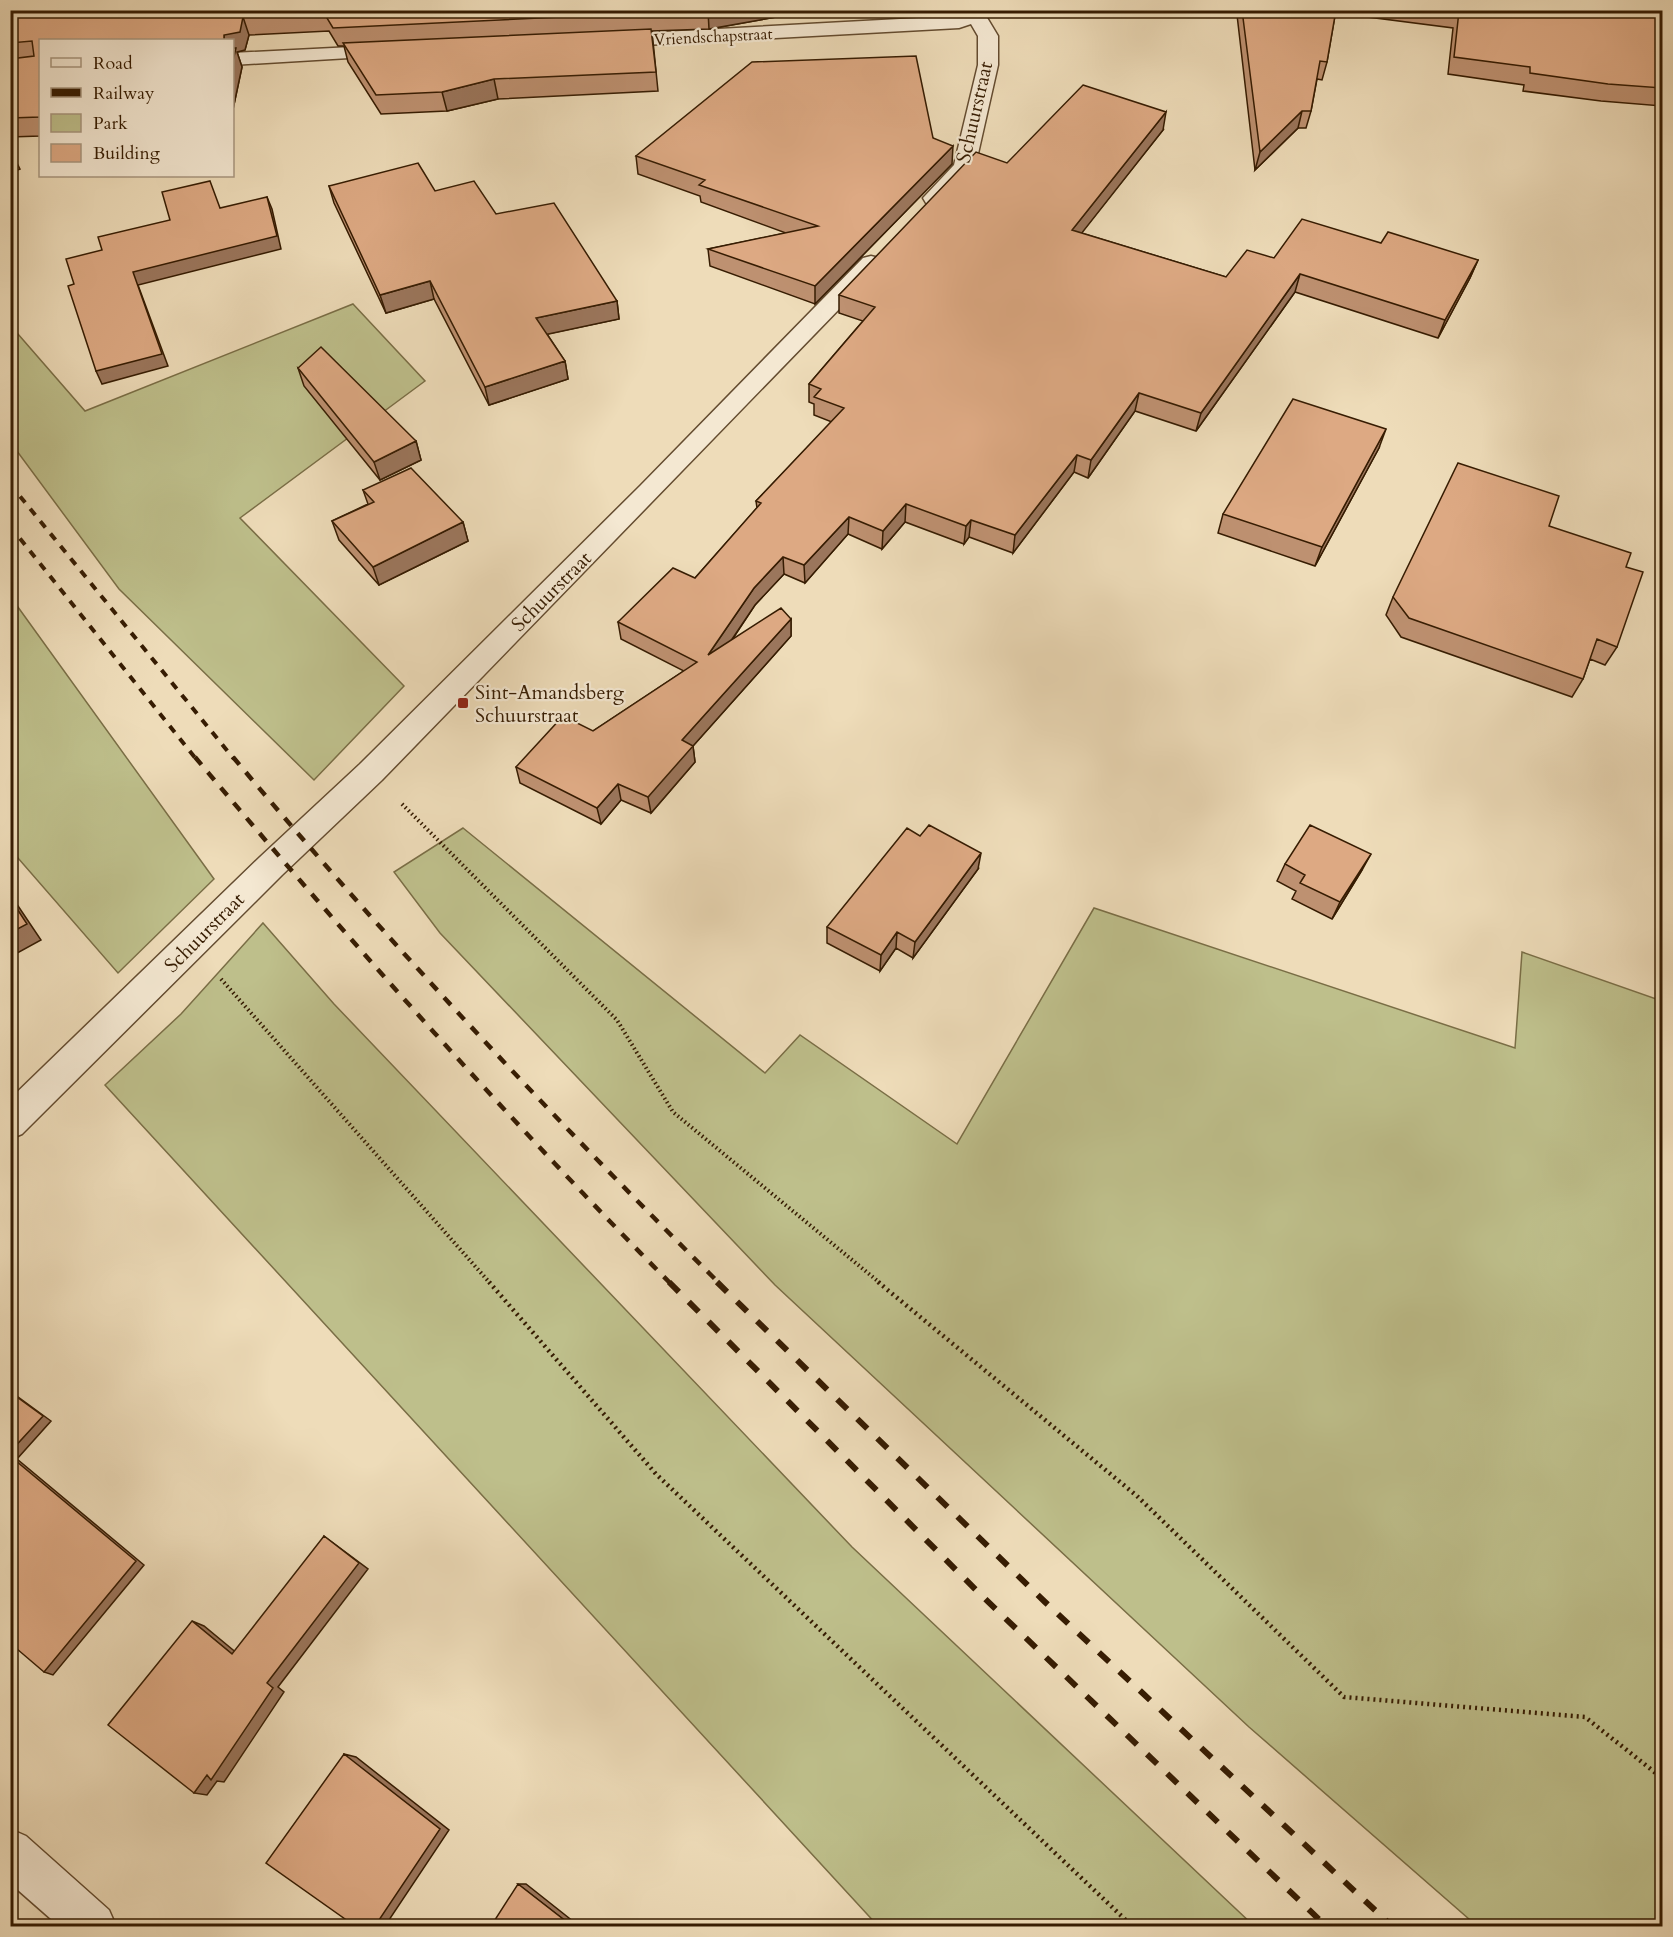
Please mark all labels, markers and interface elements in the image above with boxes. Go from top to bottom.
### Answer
street label: Vriendschapstraat [653,23,773,51]
legend [39,39,234,177]
text: Road [93,51,133,76]
street label: Schuurstraat [950,58,999,165]
text: Railway [93,81,155,106]
text: Park [93,111,128,136]
text: Building [93,141,161,166]
street label: Schuurstraat [505,545,598,637]
place label: Sint-Amandsberg Schuurstraat [475,679,625,729]
marker: Sint-Amandsberg Schuurstraat [456,696,470,710]
street label: Schuurstraat [158,886,251,978]

